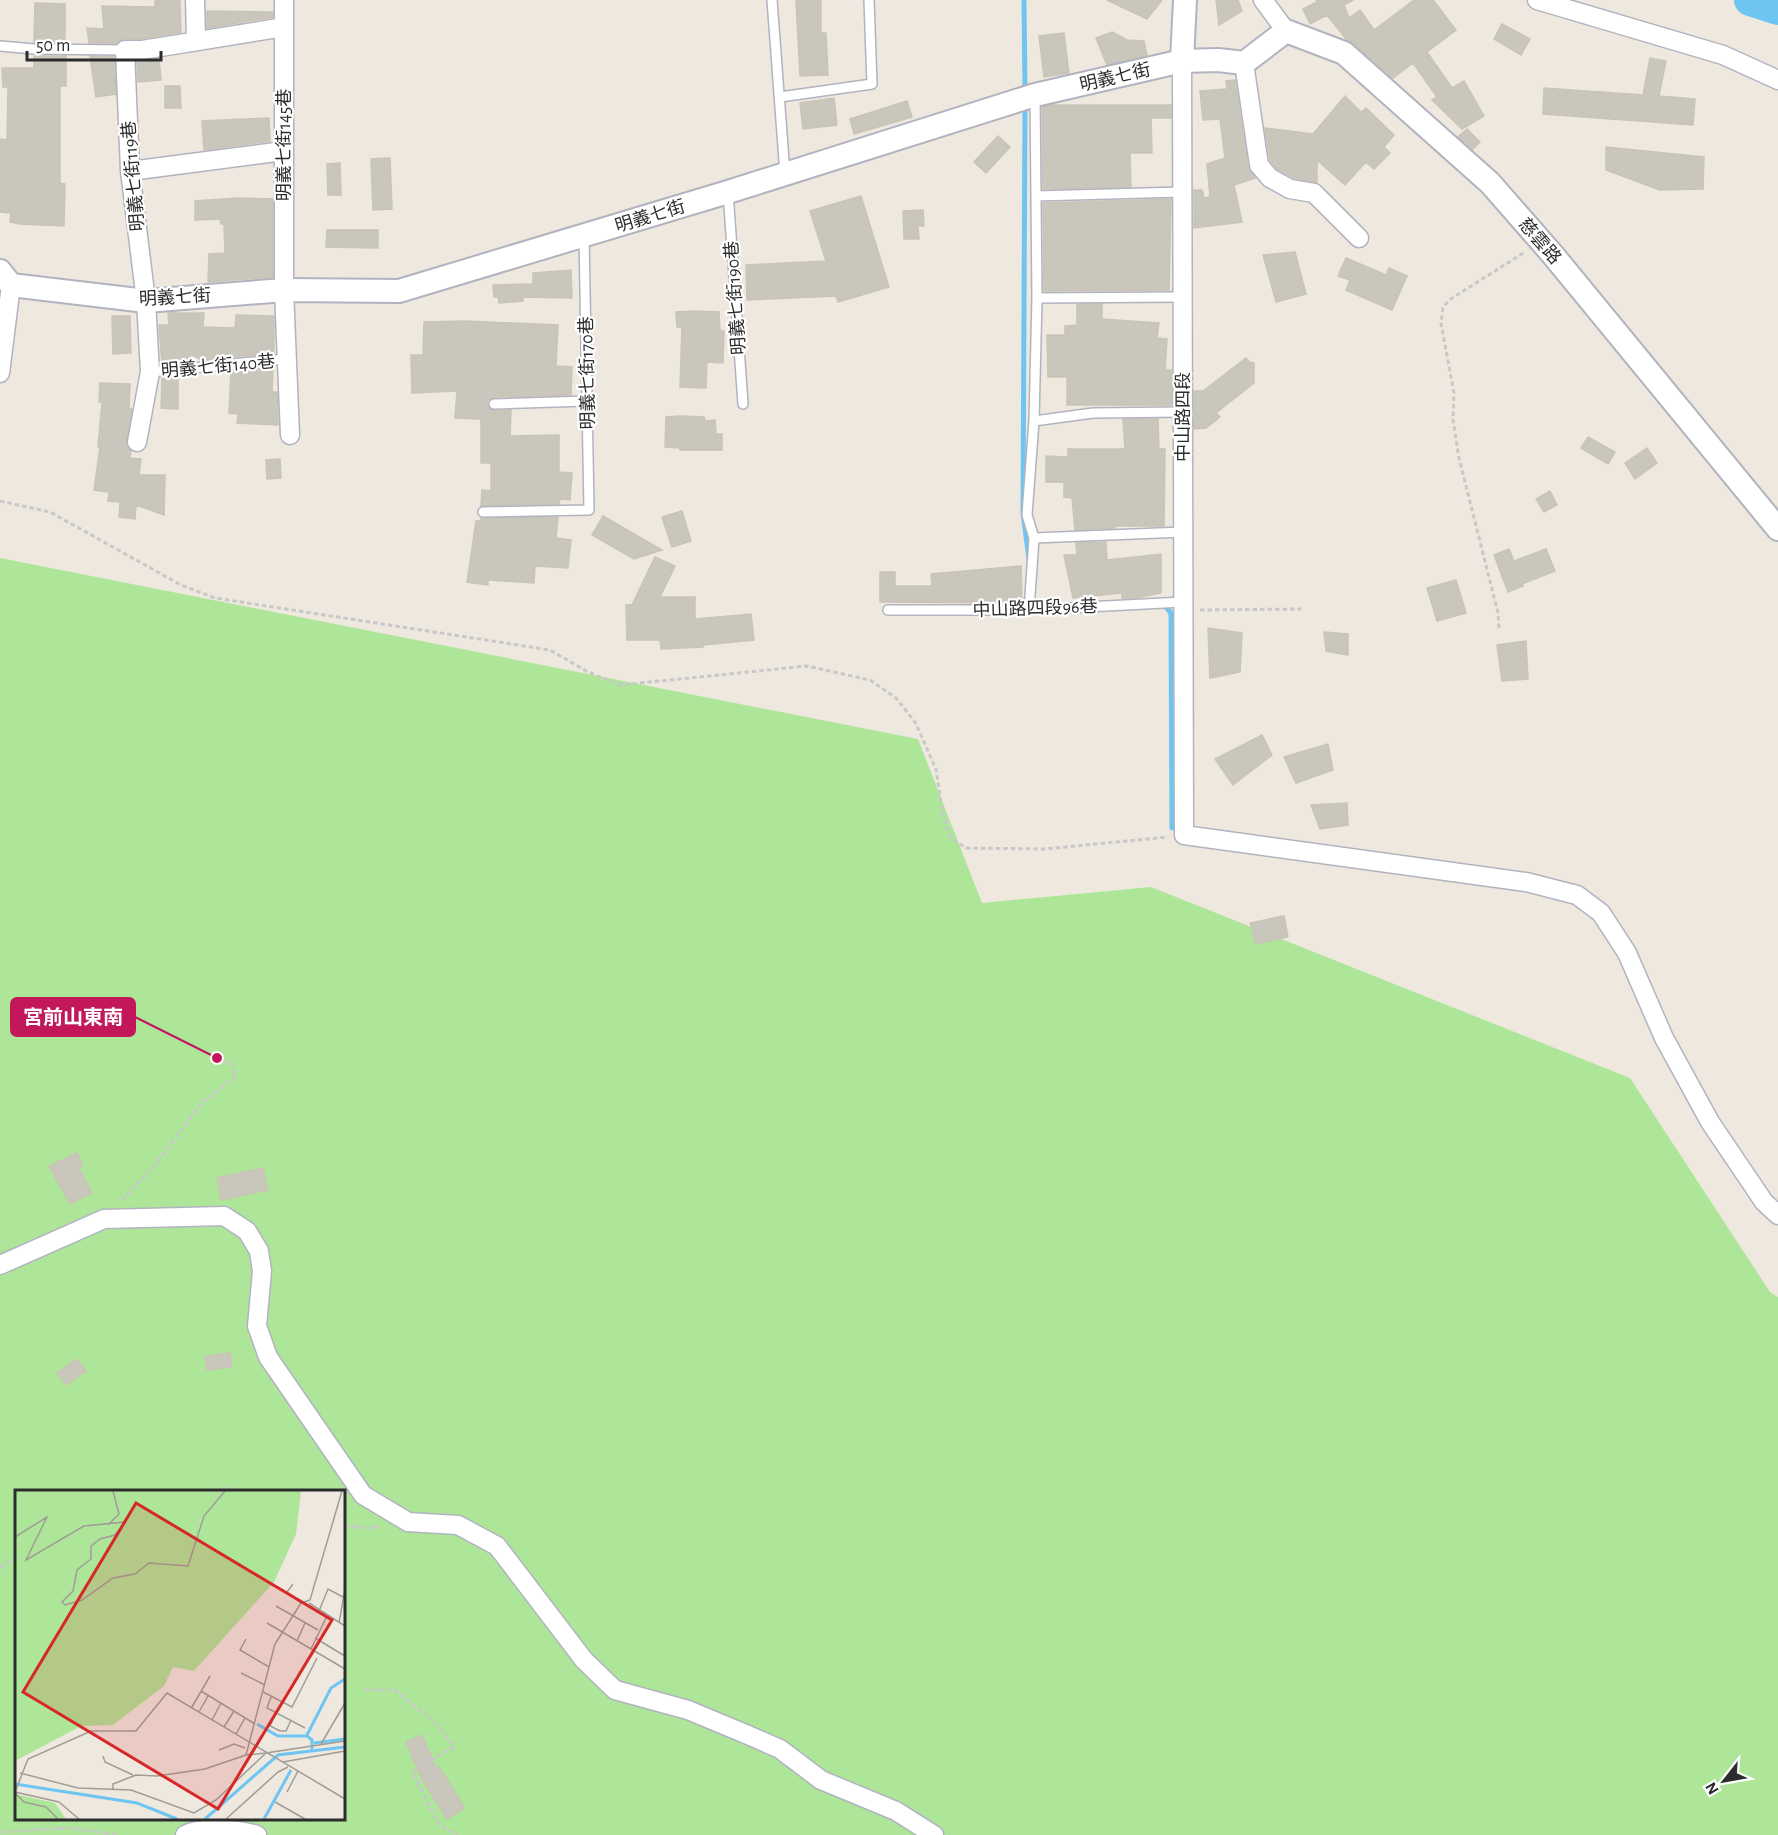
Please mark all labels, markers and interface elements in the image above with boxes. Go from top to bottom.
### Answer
scale bar [27,24,160,62]
text: 50 m [36,37,70,55]
street label: 明義七街 [1078,59,1152,95]
street label: 明義七街145巷 [274,89,294,201]
street label: 明義七街119巷 [118,120,148,232]
street label: 明義七街 [613,196,687,236]
street label: 慈雲路 [1515,214,1565,268]
street label: 明義七街190巷 [721,240,749,356]
street label: 明義七街 [139,285,211,309]
street label: 明義七街170巷 [576,316,598,430]
street label: 明義七街140巷 [160,351,276,381]
street label: 中山路四段 [1173,372,1193,462]
street label: 中山路四段96巷 [972,596,1098,620]
callout: 宮前山東南 [11,998,135,1036]
text: 宮前山東南 [23,1006,123,1028]
inset map [15,1490,345,1820]
north arrow [1694,1751,1754,1811]
text: N [1702,1779,1722,1797]

